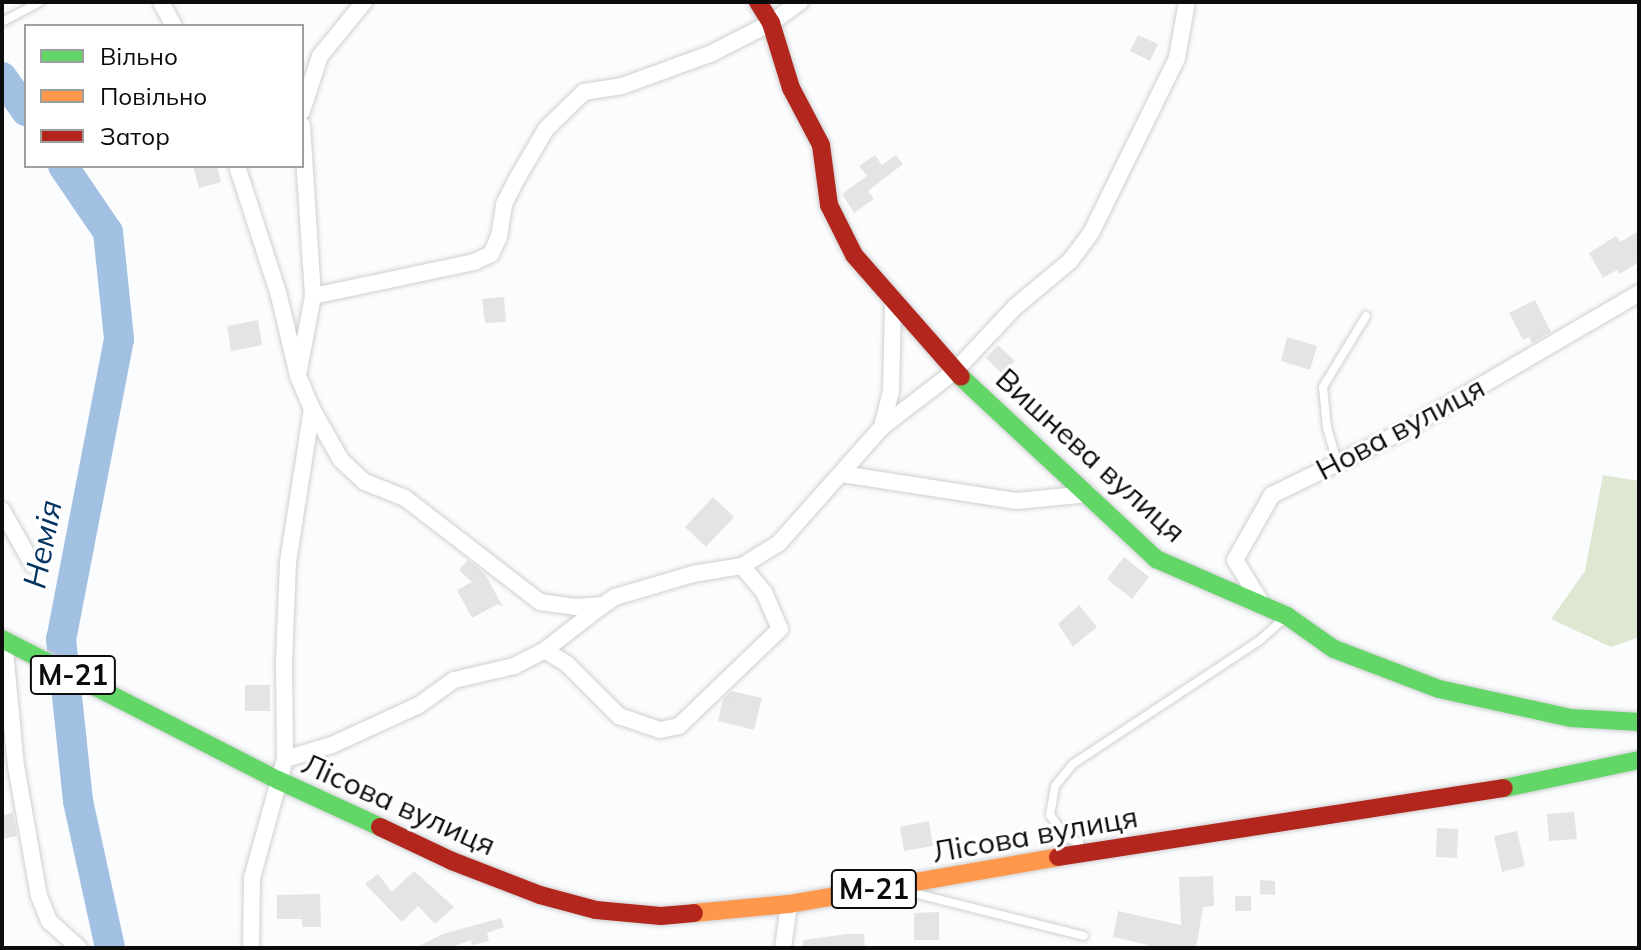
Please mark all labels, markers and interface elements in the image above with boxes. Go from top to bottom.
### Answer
legend [24,24,304,168]
text: Вільно [100,41,178,71]
text: Повільно [100,81,207,111]
text: Затор [100,121,170,151]
street label: Вишнева вулиця [989,360,1193,550]
street label: Нова вулиця [1310,369,1490,487]
water label: Немія [15,497,69,591]
road number: М-21 [29,651,117,699]
street label: Лісова вулиця [297,745,501,863]
street label: Лісова вулиця [929,798,1141,870]
road number: М-21 [830,865,918,913]

